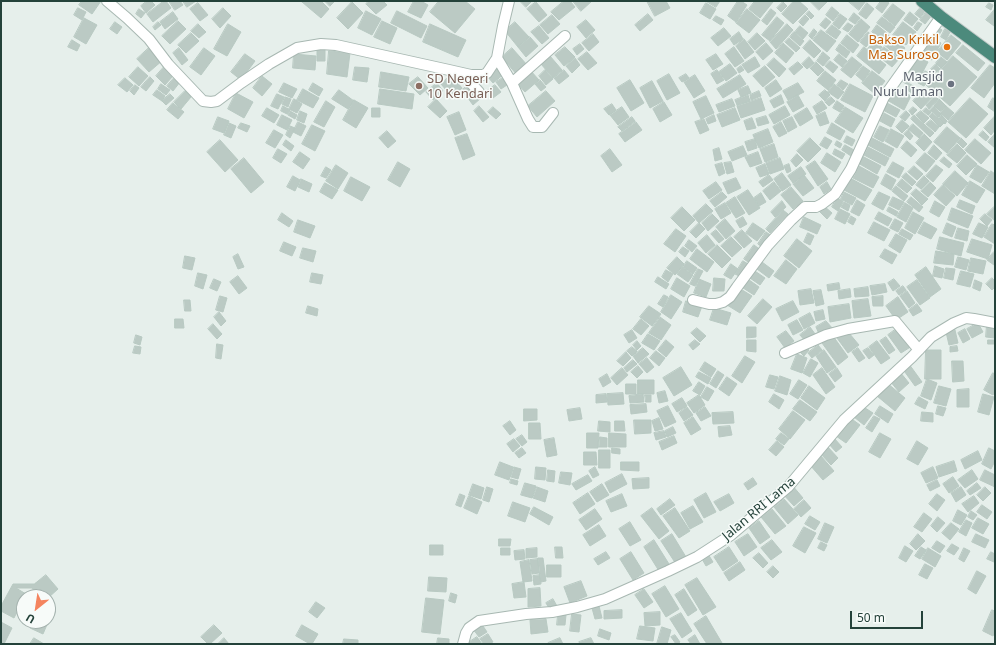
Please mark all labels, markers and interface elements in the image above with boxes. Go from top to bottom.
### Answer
place label: Bakso Krikil Mas Suroso [868,32,939,63]
marker: Bakso Krikil Mas Suroso [942,42,952,52]
place label: Masjid Nurul Iman [873,69,943,100]
place label: SD Negeri 10 Kendari [427,71,493,102]
marker: Masjid Nurul Iman [946,79,956,89]
marker: SD Negeri 10 Kendari [414,81,424,91]
street label: Jalan RRI Lama [719,474,799,544]
north arrow [16,589,56,629]
scale bar [852,603,925,629]
text: 50 m [857,609,885,626]
text: U [23,610,38,628]

